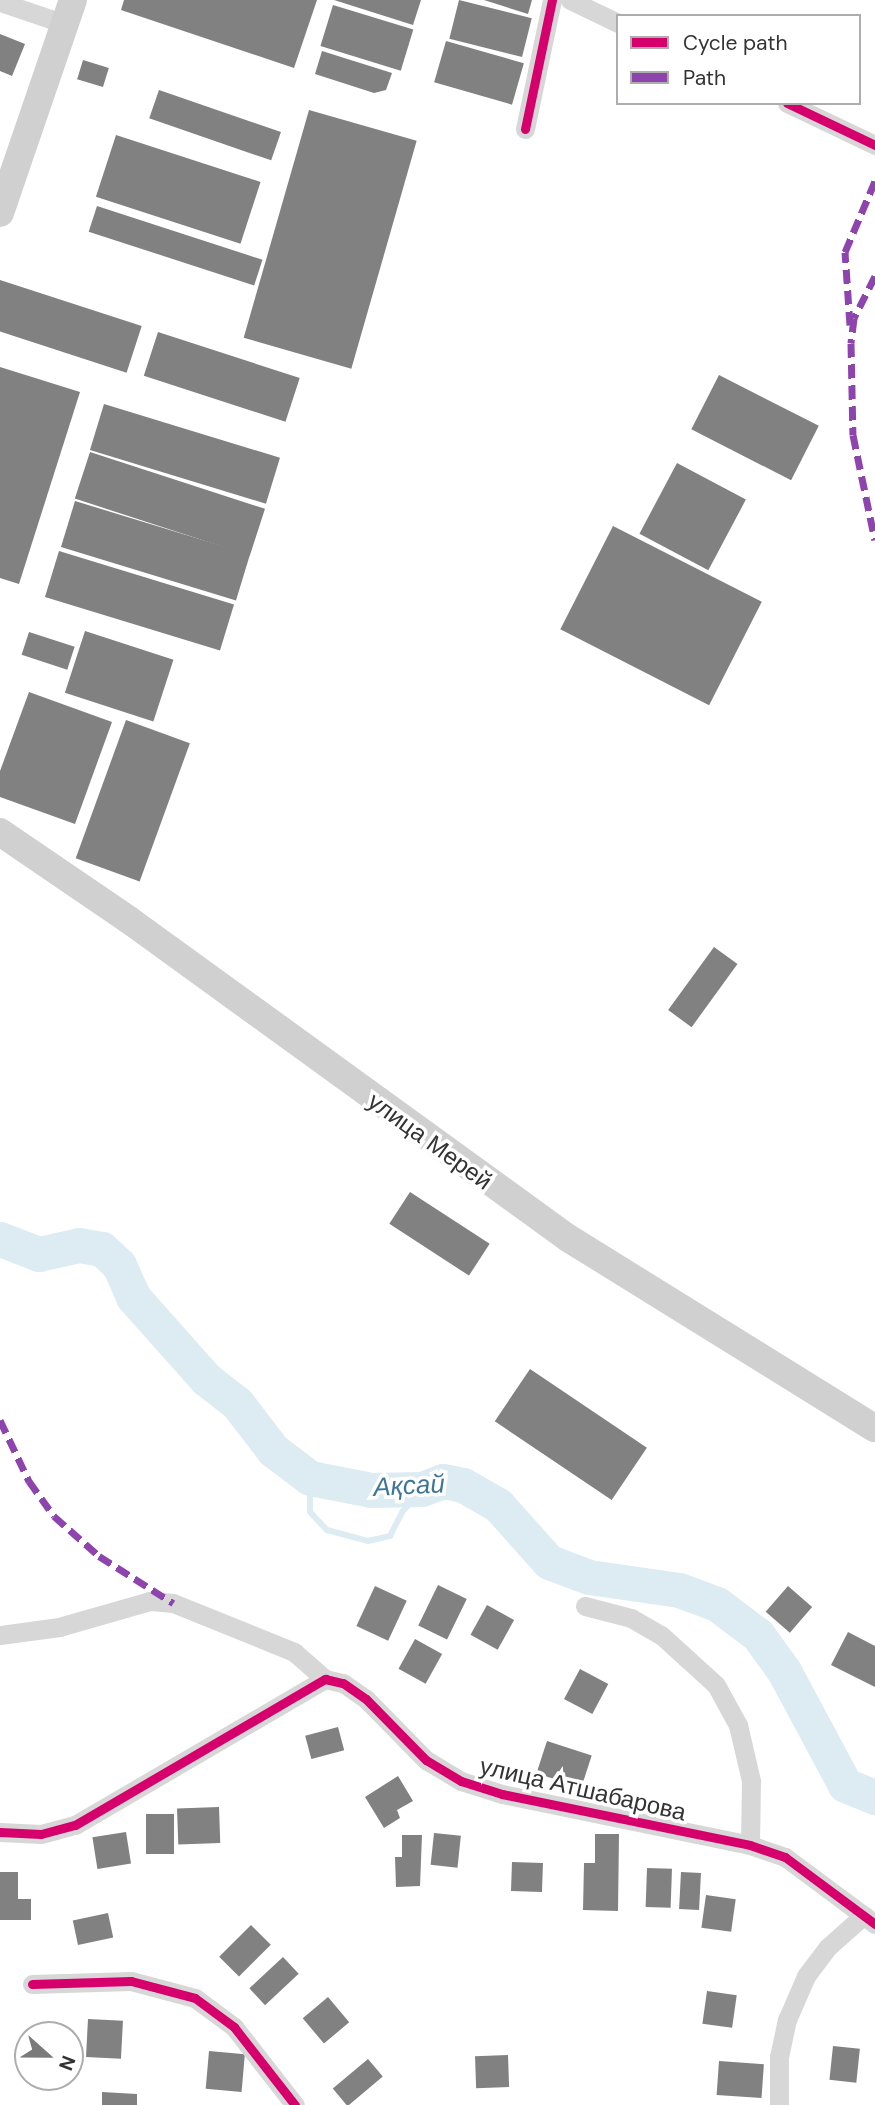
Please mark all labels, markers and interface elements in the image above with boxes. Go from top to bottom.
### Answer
legend [616,14,861,105]
text: Cycle path [683,29,788,57]
text: Path [683,64,726,92]
street label: улица Мерей [362,1086,498,1196]
water label: Ақсай [372,1469,446,1503]
street label: улица Атшабарова [477,1751,689,1827]
north arrow [14,2021,84,2091]
text: N [53,2052,81,2074]

